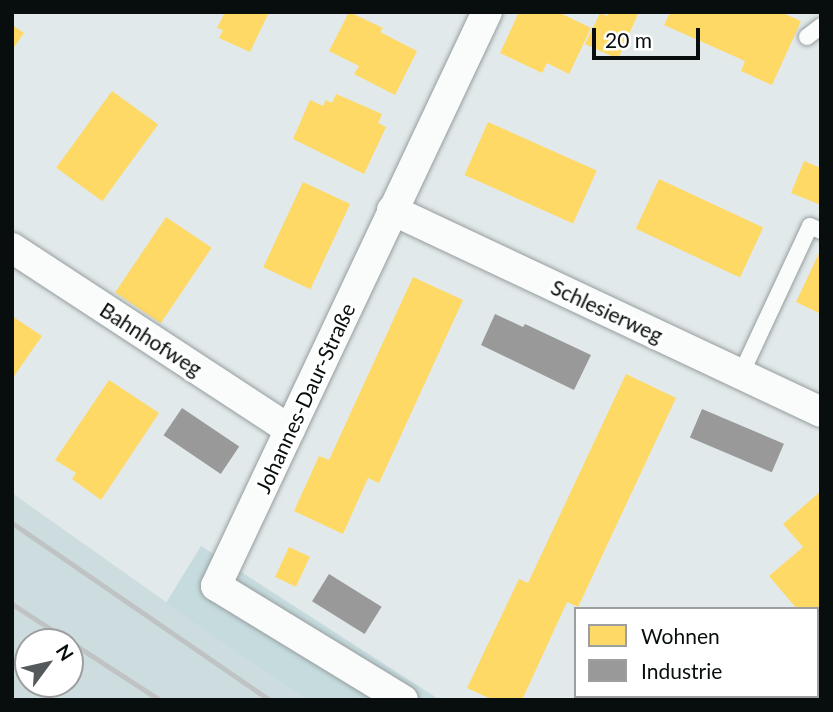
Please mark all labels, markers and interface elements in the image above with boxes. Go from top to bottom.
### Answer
scale bar [595,14,704,58]
text: 20 m [605,27,652,52]
street label: Schlesierweg [547,274,667,348]
street label: Bahnhofweg [95,297,207,381]
street label: Johannes-Daur-Straße [250,299,360,497]
legend [574,607,819,698]
text: Wohnen [641,623,720,648]
north arrow [14,628,84,698]
text: N [52,640,79,665]
text: Industrie [641,658,722,683]

